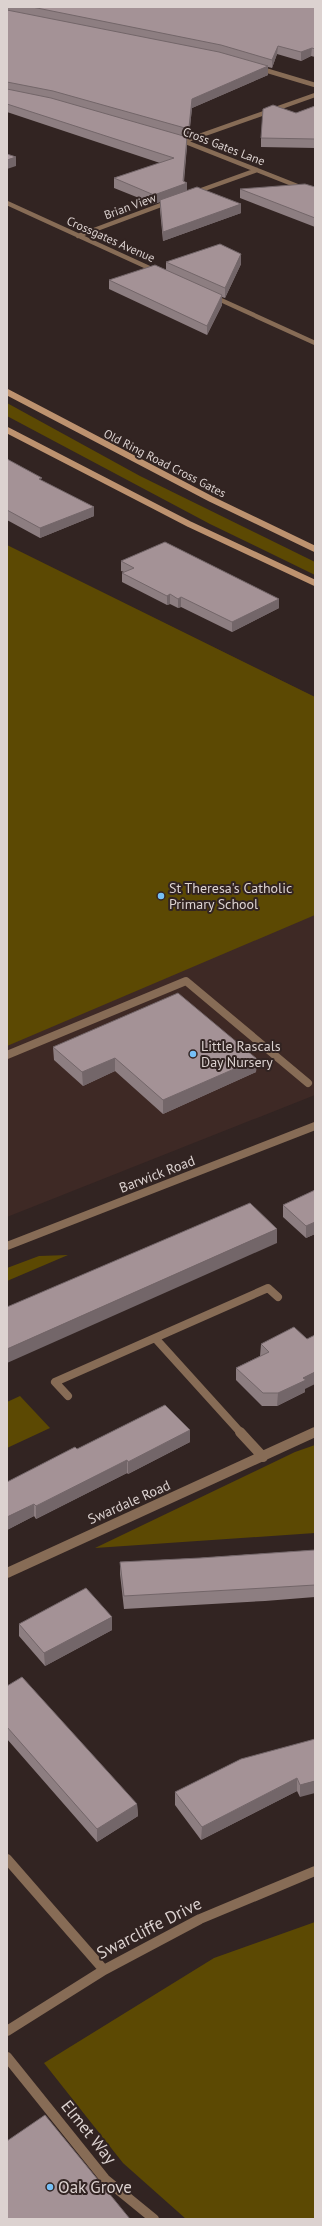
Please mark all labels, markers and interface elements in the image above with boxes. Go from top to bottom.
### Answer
street label: Cross Gates Lane [181,123,267,169]
street label: Brian View [102,190,158,222]
street label: Crossgates Avenue [65,213,157,265]
street label: Old Ring Road Cross Gates [101,426,229,500]
place label: St Theresa's Catholic Primary School [169,879,292,913]
marker: St Theresa's Catholic Primary School [156,891,166,901]
place label: Little Rascals Day Nursery [201,1037,281,1071]
marker: Little Rascals Day Nursery [188,1049,198,1059]
street label: Barwick Road [116,1151,198,1197]
street label: Swardale Road [85,1476,173,1528]
street label: Swarcliffe Drive [93,1892,205,1964]
street label: Elmet Way [56,2095,122,2169]
place label: Oak Grove [58,2176,132,2198]
marker: Oak Grove [45,2182,55,2192]

